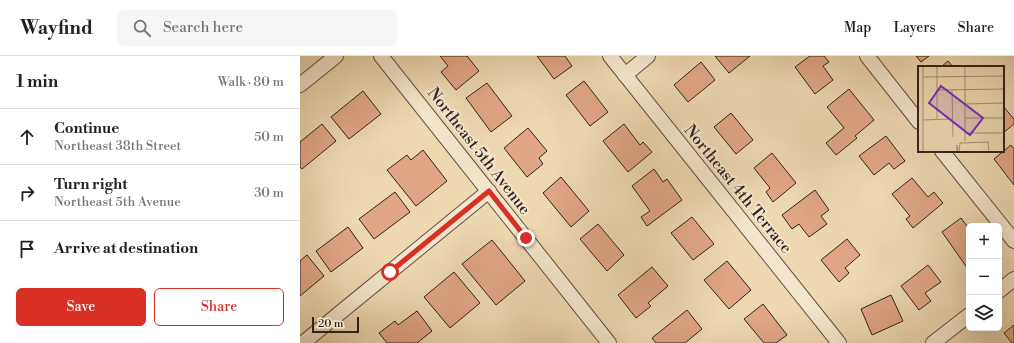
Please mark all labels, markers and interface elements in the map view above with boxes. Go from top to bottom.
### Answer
search box [117,10,397,46]
text: Wayfind [20,16,93,40]
icon: search [131,17,153,39]
text: Search here [163,18,243,37]
text: Map [844,19,871,37]
text: Layers [893,19,936,37]
text: Share [958,19,994,37]
inset map [918,66,1004,152]
text: 1 min [16,71,58,93]
text: Walk · 80 m [218,74,284,90]
street label: Northeast 5th Avenue [423,83,535,219]
text: Continue [54,119,119,138]
street label: Northeast 4th Terrace [680,120,796,258]
icon: ahead [16,126,38,148]
text: 50 m [254,129,284,145]
text: Northeast 38th Street [54,138,181,154]
text: Turn right [54,175,128,194]
icon: right [16,182,38,204]
text: 30 m [254,185,284,201]
text: Northeast 5th Avenue [54,194,181,210]
map controls [966,223,1002,331]
button: + [966,223,1002,259]
route end [517,229,535,247]
icon: arrive [16,238,38,260]
text: Arrive at destination [54,239,198,258]
button: − [966,259,1002,295]
route start [381,263,399,281]
button: Save [16,288,146,326]
button: Share [154,288,284,326]
button: layers [966,295,1002,331]
scale bar [312,315,359,334]
text: 20 m [318,317,343,331]

